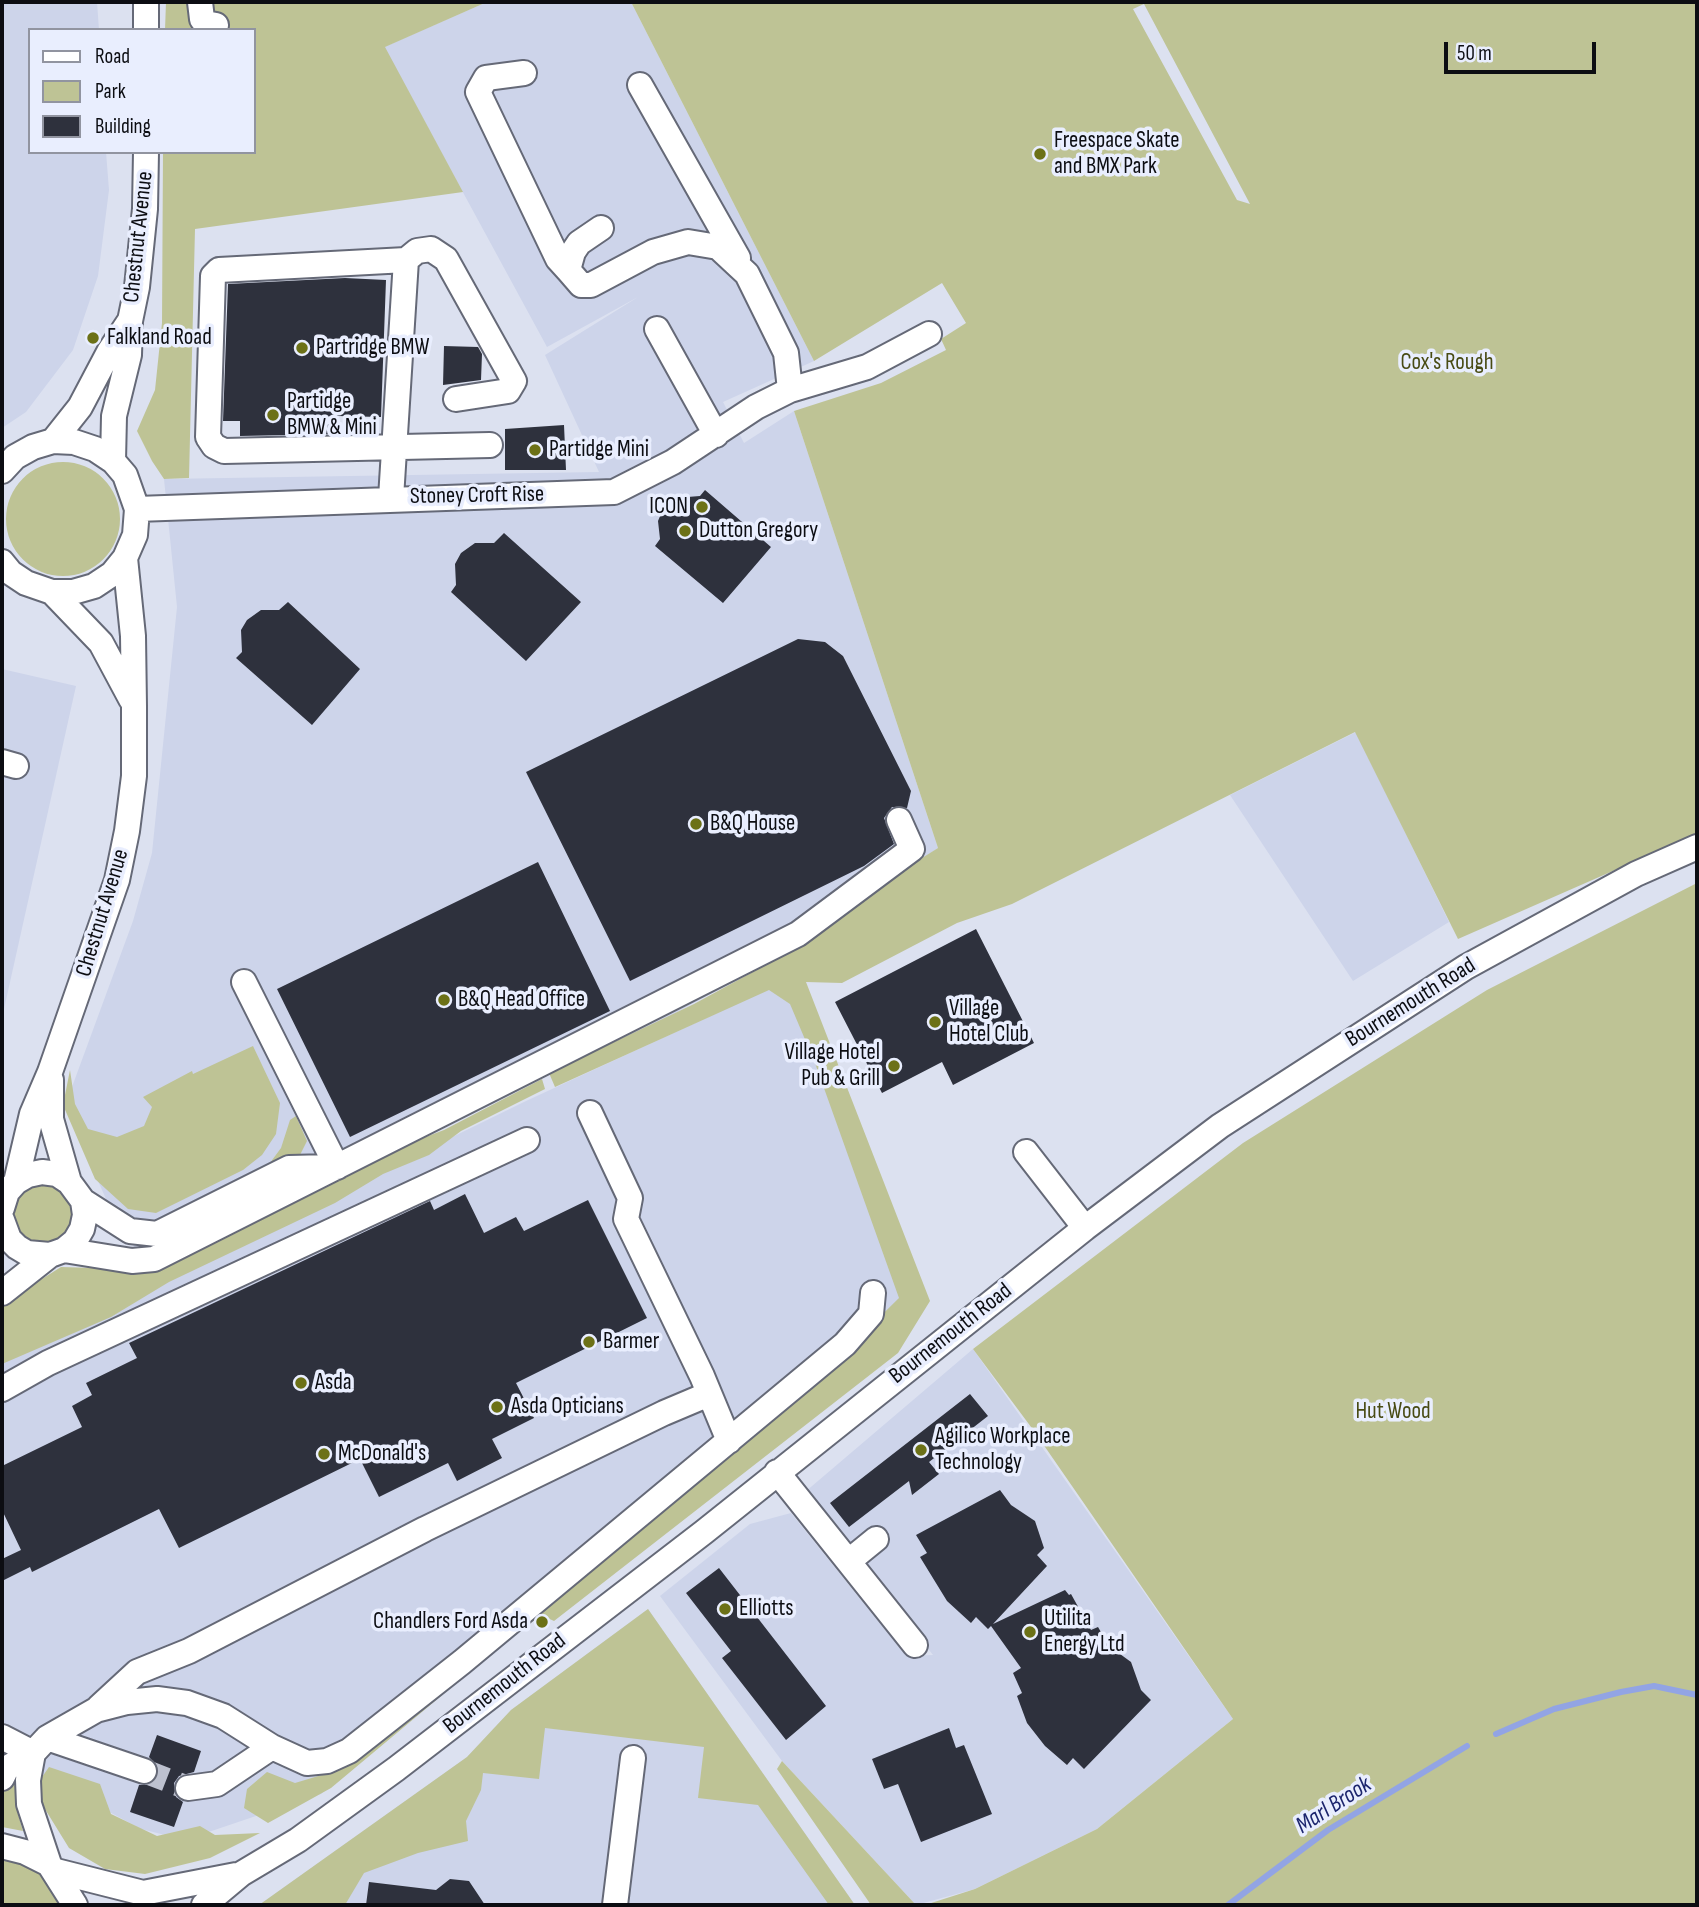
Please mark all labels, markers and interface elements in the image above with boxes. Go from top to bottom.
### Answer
legend [28,28,256,154]
scale bar [1447,28,1599,72]
text: 50 m [1457,41,1492,66]
text: Road [95,44,130,69]
text: Park [95,79,126,104]
text: Building [95,114,151,139]
place label: Freespace Skate and BMX Park [1054,127,1180,181]
marker: Freespace Skate and BMX Park [1032,146,1048,162]
street label: Chestnut Avenue [118,170,160,304]
place label: Falkland Road [107,324,212,352]
marker: Falkland Road [85,330,101,346]
place label: Partridge BMW [316,334,429,362]
marker: Partridge BMW [294,340,310,356]
park label: Cox's Rough [1401,349,1493,377]
place label: Partidge BMW & Mini [287,388,377,442]
marker: Partidge BMW & Mini [265,407,281,423]
place label: Partidge Mini [549,436,649,464]
marker: Partidge Mini [527,442,543,458]
street label: Stoney Croft Rise [410,481,544,511]
place label: ICON [649,493,688,521]
marker: ICON [694,499,710,515]
place label: Dutton Gregory [699,517,818,545]
marker: Dutton Gregory [677,523,693,539]
place label: B&Q House [710,810,795,838]
marker: B&Q House [688,816,704,832]
street label: Chestnut Avenue [71,846,135,980]
street label: Bournemouth Road [1341,952,1481,1054]
place label: B&Q Head Office [458,986,585,1014]
marker: B&Q Head Office [436,992,452,1008]
place label: Village Hotel Club [949,995,1029,1049]
marker: Village Hotel Club [927,1014,943,1030]
place label: Village Hotel Pub & Grill [784,1039,880,1093]
marker: Village Hotel Pub & Grill [886,1058,902,1074]
street label: Bournemouth Road [884,1278,1018,1390]
place label: Barmer [603,1328,659,1356]
marker: Barmer [581,1334,597,1350]
place label: Asda [315,1369,352,1397]
marker: Asda [293,1375,309,1391]
place label: Asda Opticians [511,1393,624,1421]
park label: Hut Wood [1355,1398,1431,1426]
marker: Asda Opticians [489,1399,505,1415]
place label: Agilico Workplace Technology [935,1423,1070,1477]
place label: McDonald's [338,1440,426,1468]
marker: Agilico Workplace Technology [913,1442,929,1458]
marker: McDonald's [316,1446,332,1462]
place label: Elliotts [739,1595,793,1623]
marker: Elliotts [717,1601,733,1617]
place label: Utilita Energy Ltd [1044,1605,1124,1659]
place label: Chandlers Ford Asda [373,1608,528,1636]
marker: Chandlers Ford Asda [534,1614,550,1630]
marker: Utilita Energy Ltd [1022,1624,1038,1640]
street label: Bournemouth Road [438,1628,572,1740]
water label: Marl Brook [1291,1771,1377,1841]

